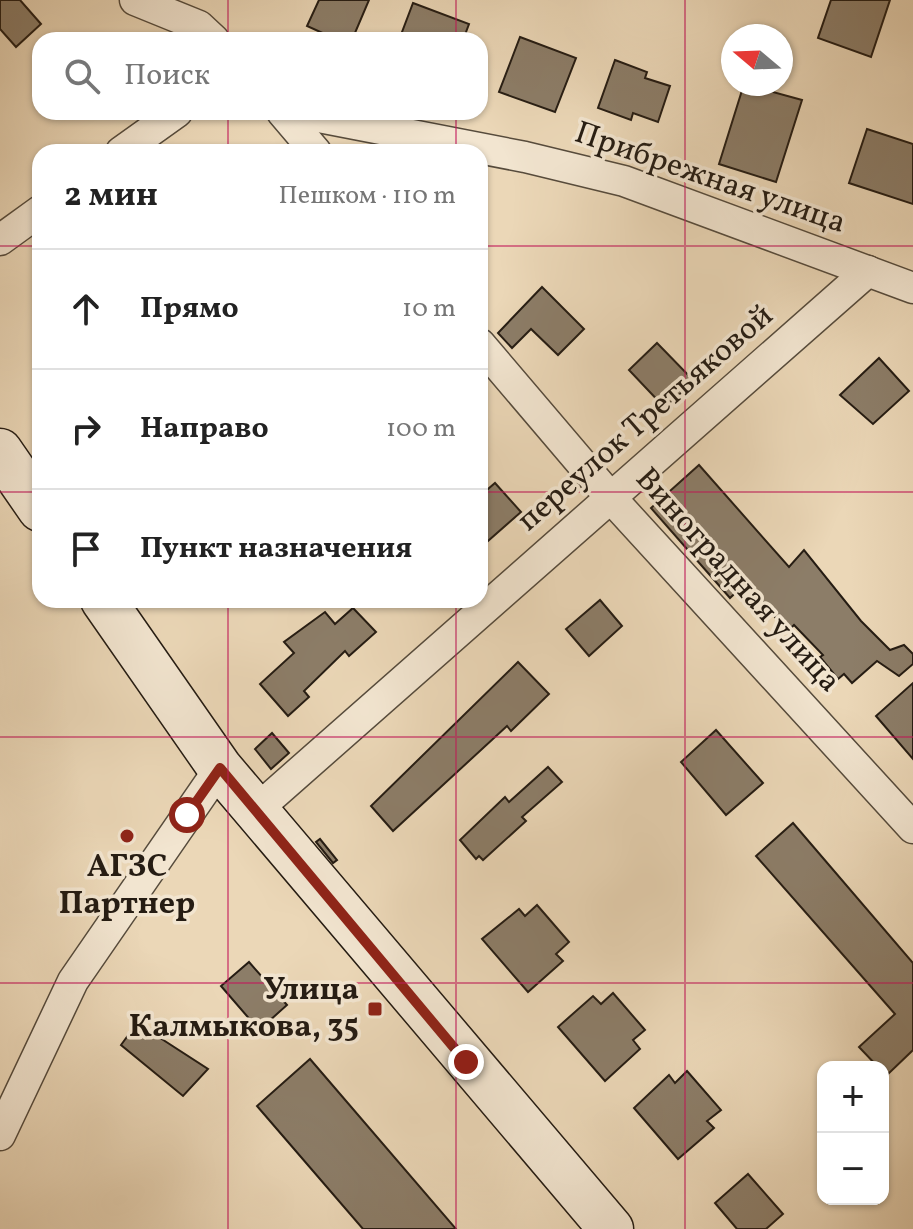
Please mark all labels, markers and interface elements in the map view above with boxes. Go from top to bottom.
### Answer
north arrow [721,24,793,96]
search box [32,32,488,120]
icon: search [60,54,104,98]
text: Поиск [124,55,210,97]
street label: Прибрежная улица [569,112,851,246]
text: 2 мин [64,173,158,220]
text: Пешком · 110 m [279,178,456,214]
icon: ahead [64,287,108,331]
text: Прямо [140,288,239,330]
text: 10 m [402,291,456,327]
street label: переулок Третьяковой [508,295,784,543]
icon: right [64,407,108,451]
text: Направо [140,408,269,450]
text: 100 m [386,411,456,447]
street label: Виноградная улица [624,459,850,703]
icon: arrive [64,527,108,571]
text: Пункт назначения [140,528,412,570]
route start [169,797,205,833]
marker: АГЗС Партнер [118,827,136,845]
place label: АГЗС Партнер [59,846,195,927]
place label: Улица Калмыкова, 35 [129,969,359,1050]
marker: Улица Калмыкова, 35 [366,1000,384,1018]
route end [448,1044,484,1080]
map controls [817,1061,889,1205]
button: + [817,1061,889,1133]
button: − [817,1133,889,1205]

